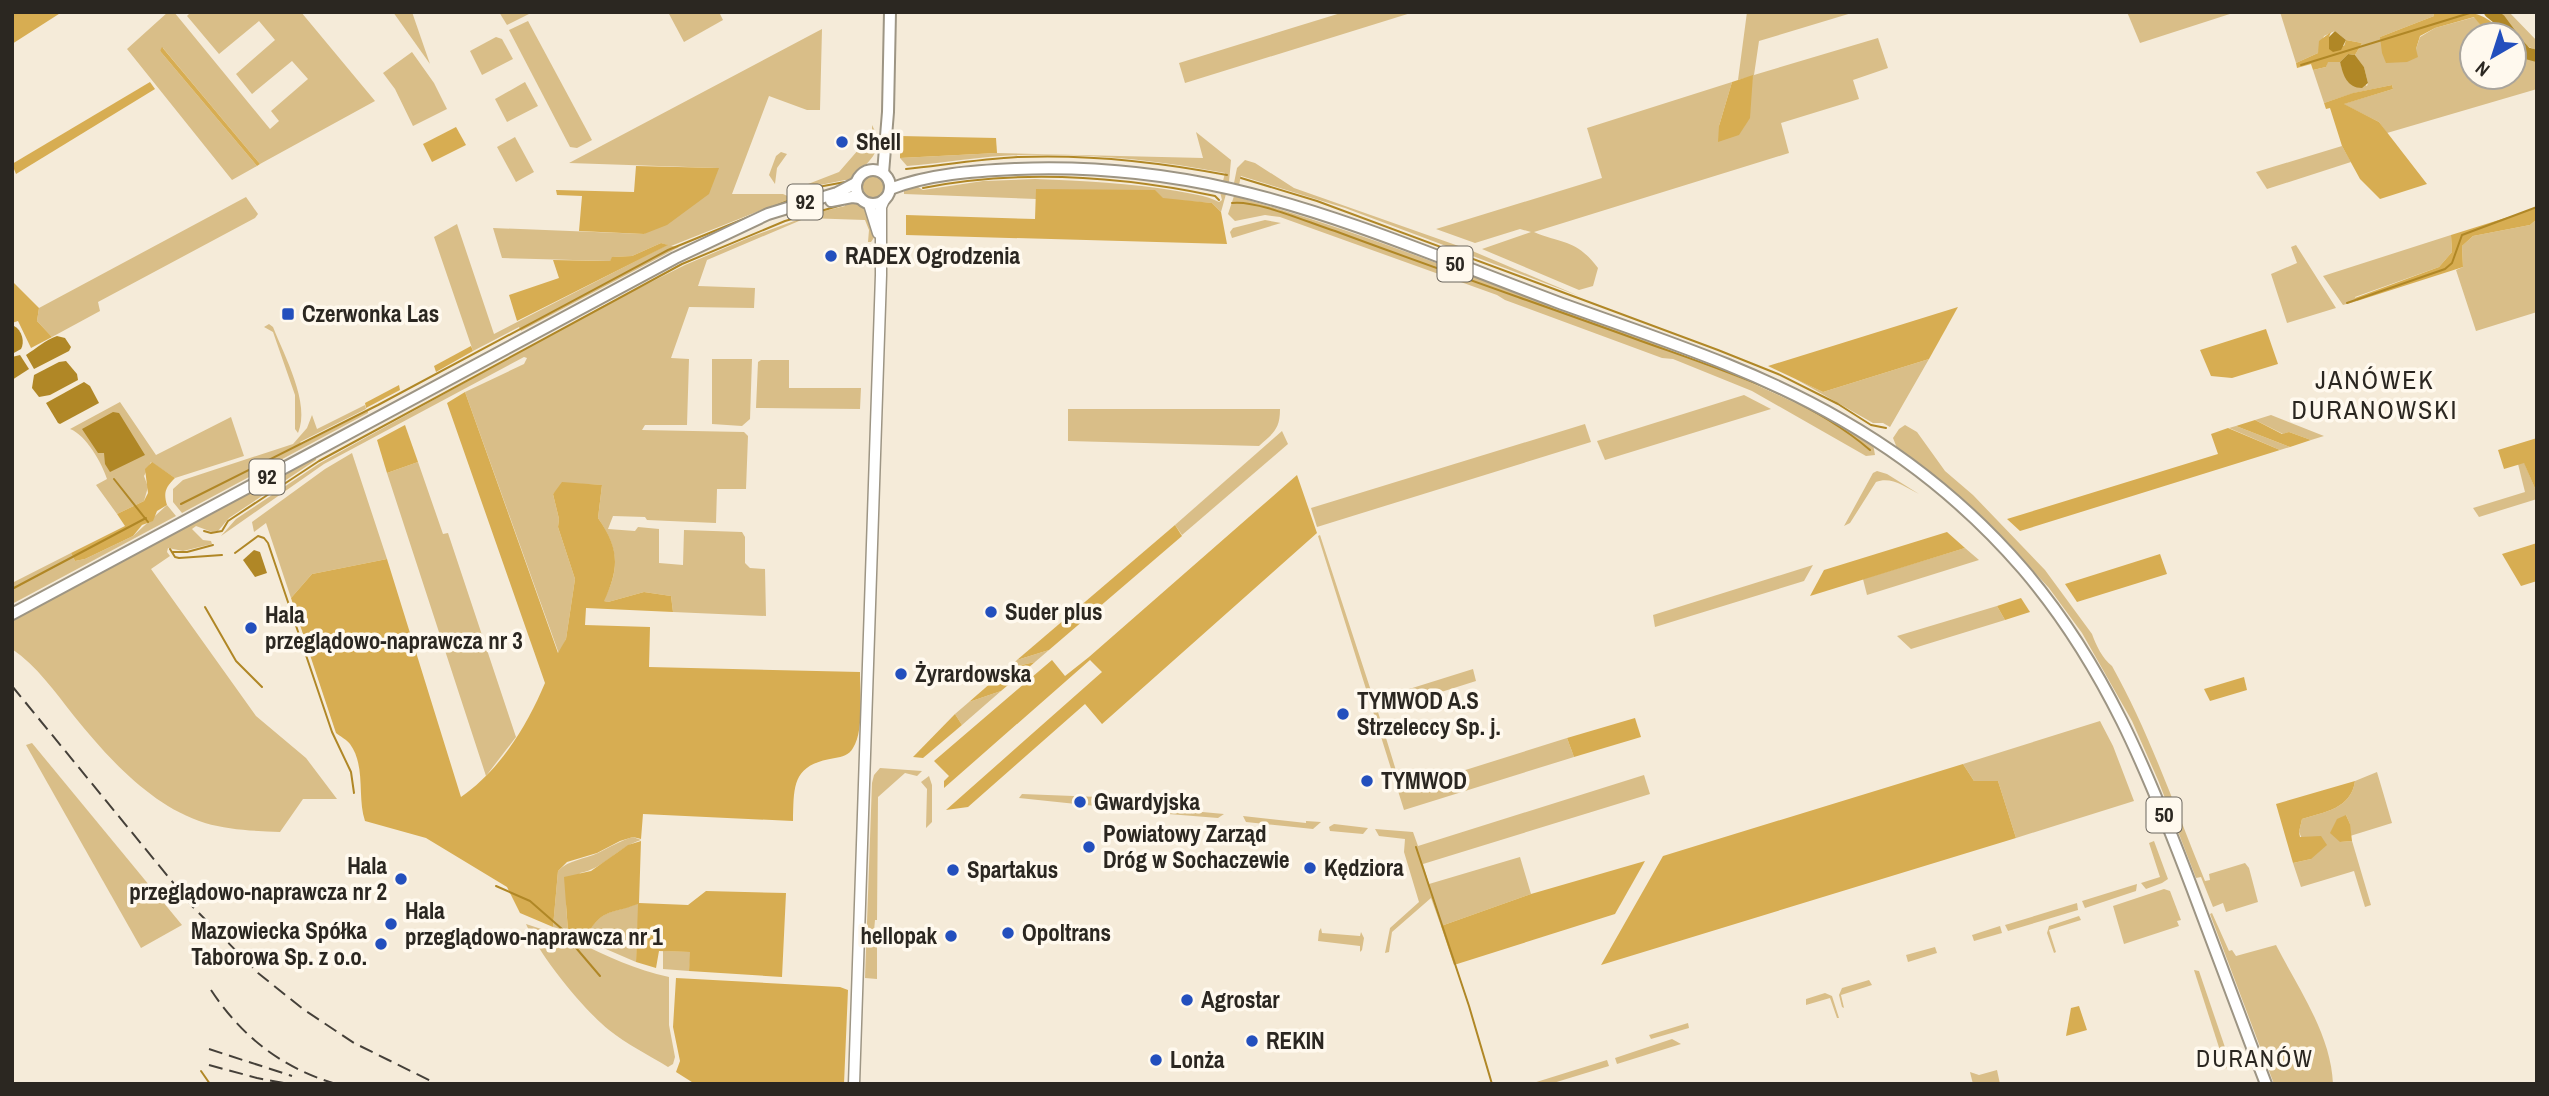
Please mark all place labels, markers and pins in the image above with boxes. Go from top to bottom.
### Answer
place label: Shell [856,126,901,157]
marker: Shell [834,134,850,150]
place label: RADEX Ogrodzenia [845,240,1021,271]
marker: RADEX Ogrodzenia [823,248,839,264]
place label: Czerwonka Las [302,298,439,329]
marker: Czerwonka Las [280,306,296,322]
place label: Suder plus [1005,596,1102,627]
place label: Hala przeglądowo-naprawcza nr 3 [265,599,523,656]
marker: Suder plus [983,604,999,620]
marker: Hala przeglądowo-naprawcza nr 3 [243,620,259,636]
place label: Żyrardowska [915,658,1032,689]
marker: Żyrardowska [893,666,909,682]
place label: TYMWOD A.S Strzeleccy Sp. j. [1357,685,1501,742]
marker: TYMWOD A.S Strzeleccy Sp. j. [1335,706,1351,722]
place label: TYMWOD [1381,765,1467,796]
marker: TYMWOD [1359,773,1375,789]
place label: Gwardyjska [1094,786,1200,817]
marker: Gwardyjska [1072,794,1088,810]
place label: Powiatowy Zarząd Dróg w Sochaczewie [1103,818,1290,875]
marker: Powiatowy Zarząd Dróg w Sochaczewie [1081,839,1097,855]
place label: Hala przeglądowo-naprawcza nr 2 [129,850,388,907]
place label: Kędziora [1324,852,1404,883]
place label: Spartakus [967,854,1058,885]
marker: Kędziora [1302,860,1318,876]
marker: Spartakus [945,862,961,878]
marker: Hala przeglądowo-naprawcza nr 2 [393,871,409,887]
place label: Hala przeglądowo-naprawcza nr 1 [405,895,663,952]
place label: Mazowiecka Spółka Taborowa Sp. z o.o. [191,915,367,972]
marker: Hala przeglądowo-naprawcza nr 1 [383,916,399,932]
place label: Opoltrans [1022,917,1111,948]
place label: hellopak [860,920,938,951]
marker: Opoltrans [1000,925,1016,941]
marker: hellopak [943,928,959,944]
marker: Mazowiecka Spółka Taborowa Sp. z o.o. [373,936,389,952]
place label: Agrostar [1201,984,1280,1015]
marker: Agrostar [1179,992,1195,1008]
place label: REKIN [1266,1025,1325,1056]
marker: REKIN [1244,1033,1260,1049]
place label: Lonża [1170,1044,1225,1075]
marker: Lonża [1148,1052,1164,1068]

